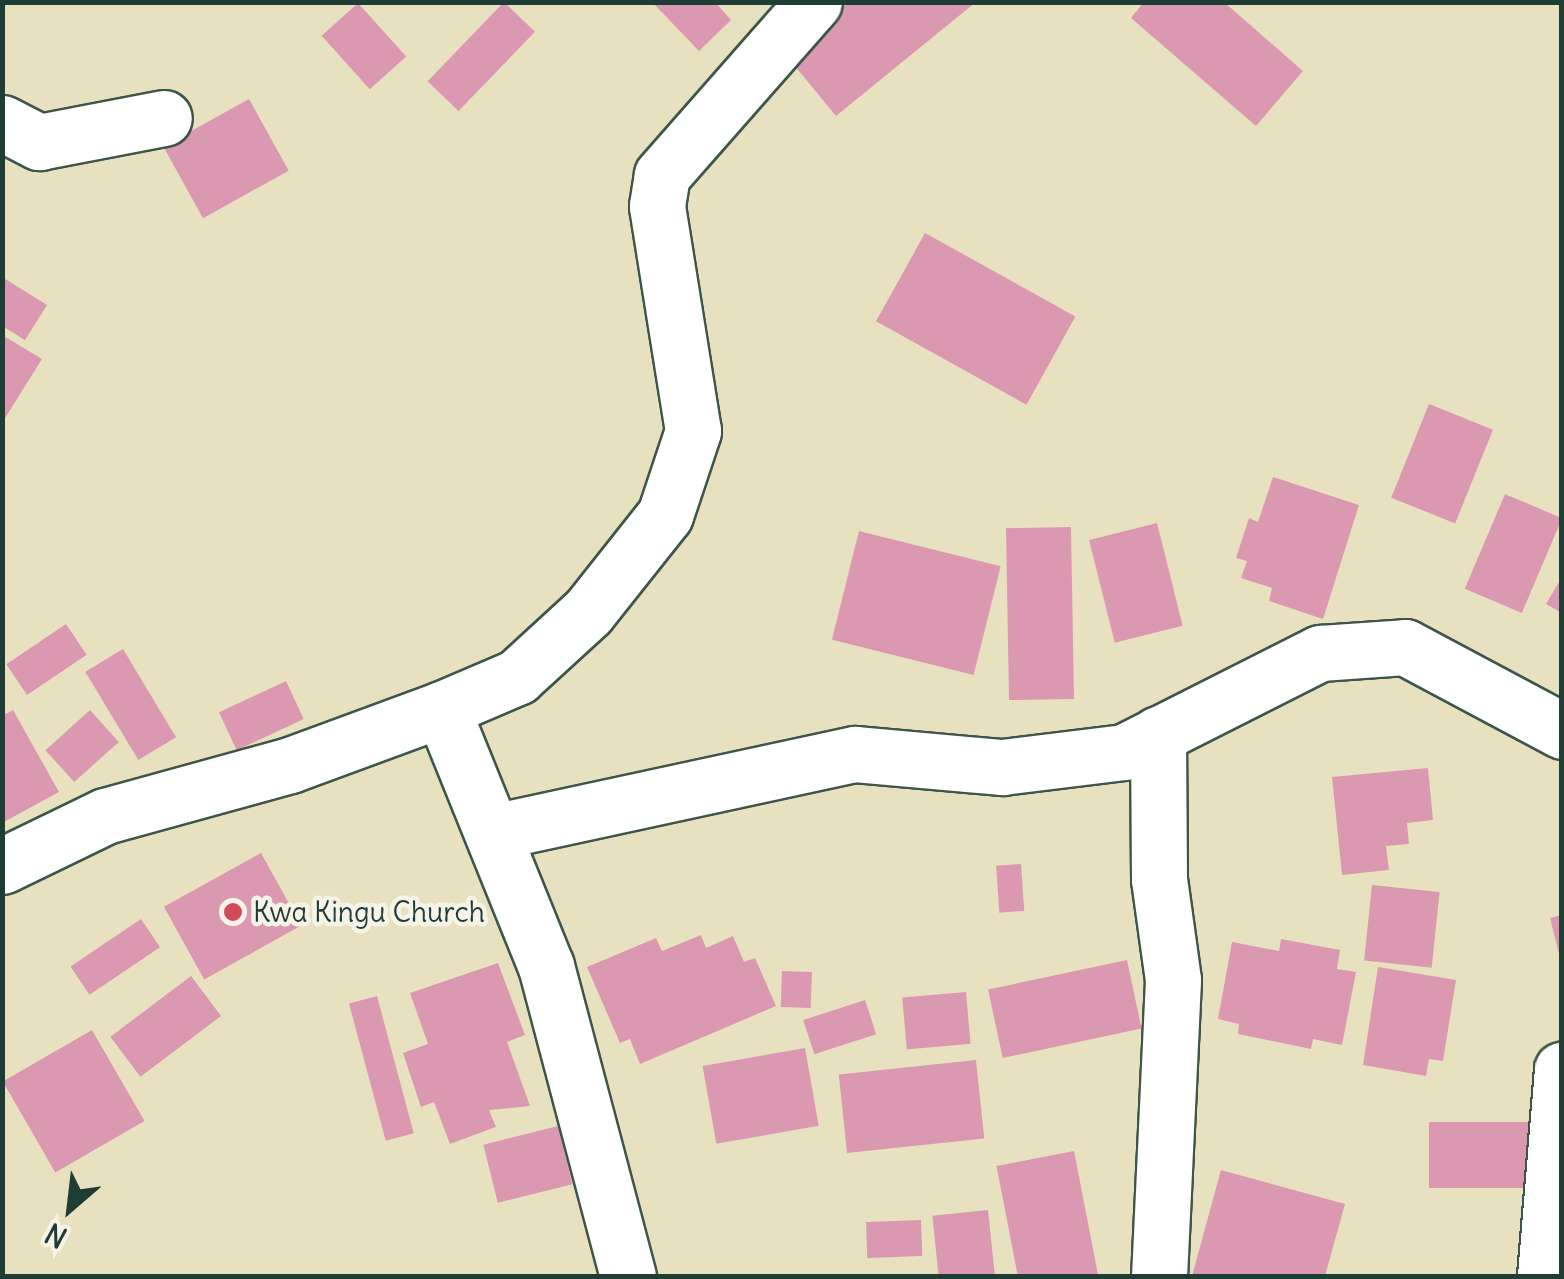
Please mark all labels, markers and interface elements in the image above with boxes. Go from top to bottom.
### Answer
place label: Kwa Kingu Church [253,895,485,929]
marker: Kwa Kingu Church [222,901,244,923]
north arrow [20,1159,120,1259]
text: N [39,1215,73,1256]

